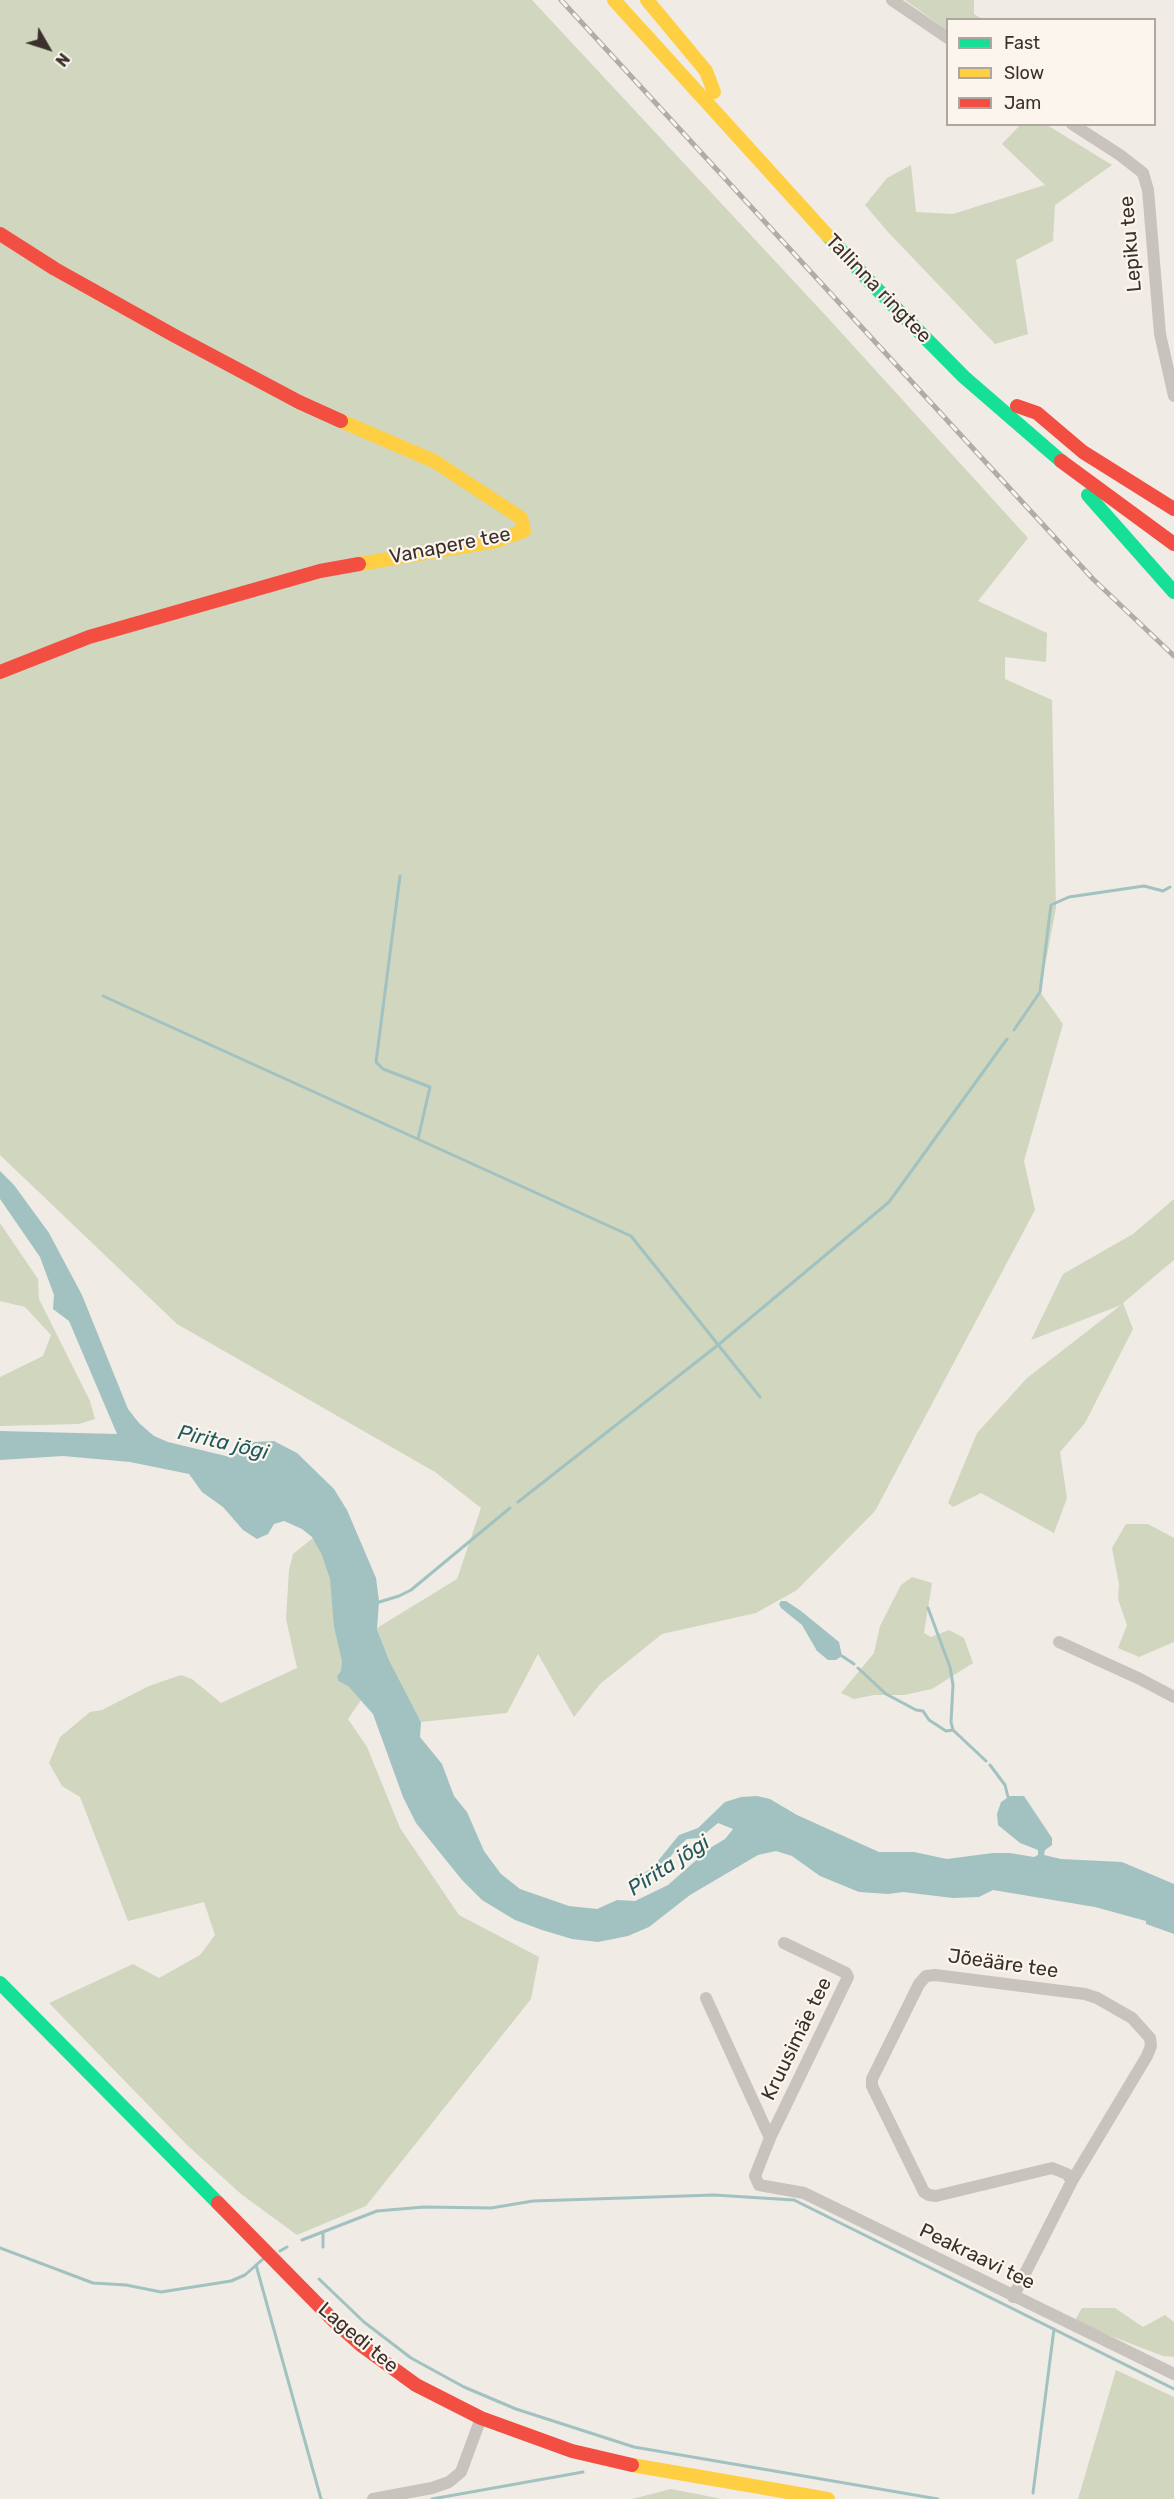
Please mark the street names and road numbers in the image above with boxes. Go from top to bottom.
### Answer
street label: Lepiku tee [1115,195,1147,293]
street label: Tallinna ringtee [820,230,936,348]
street label: Vanapere tee [387,522,513,570]
street label: Jõeääre tee [946,1944,1060,1984]
street label: Kruusimäe tee [757,1974,837,2104]
street label: Peakraavi tee [915,2219,1039,2295]
street label: Lagedi tee [313,2298,403,2378]

